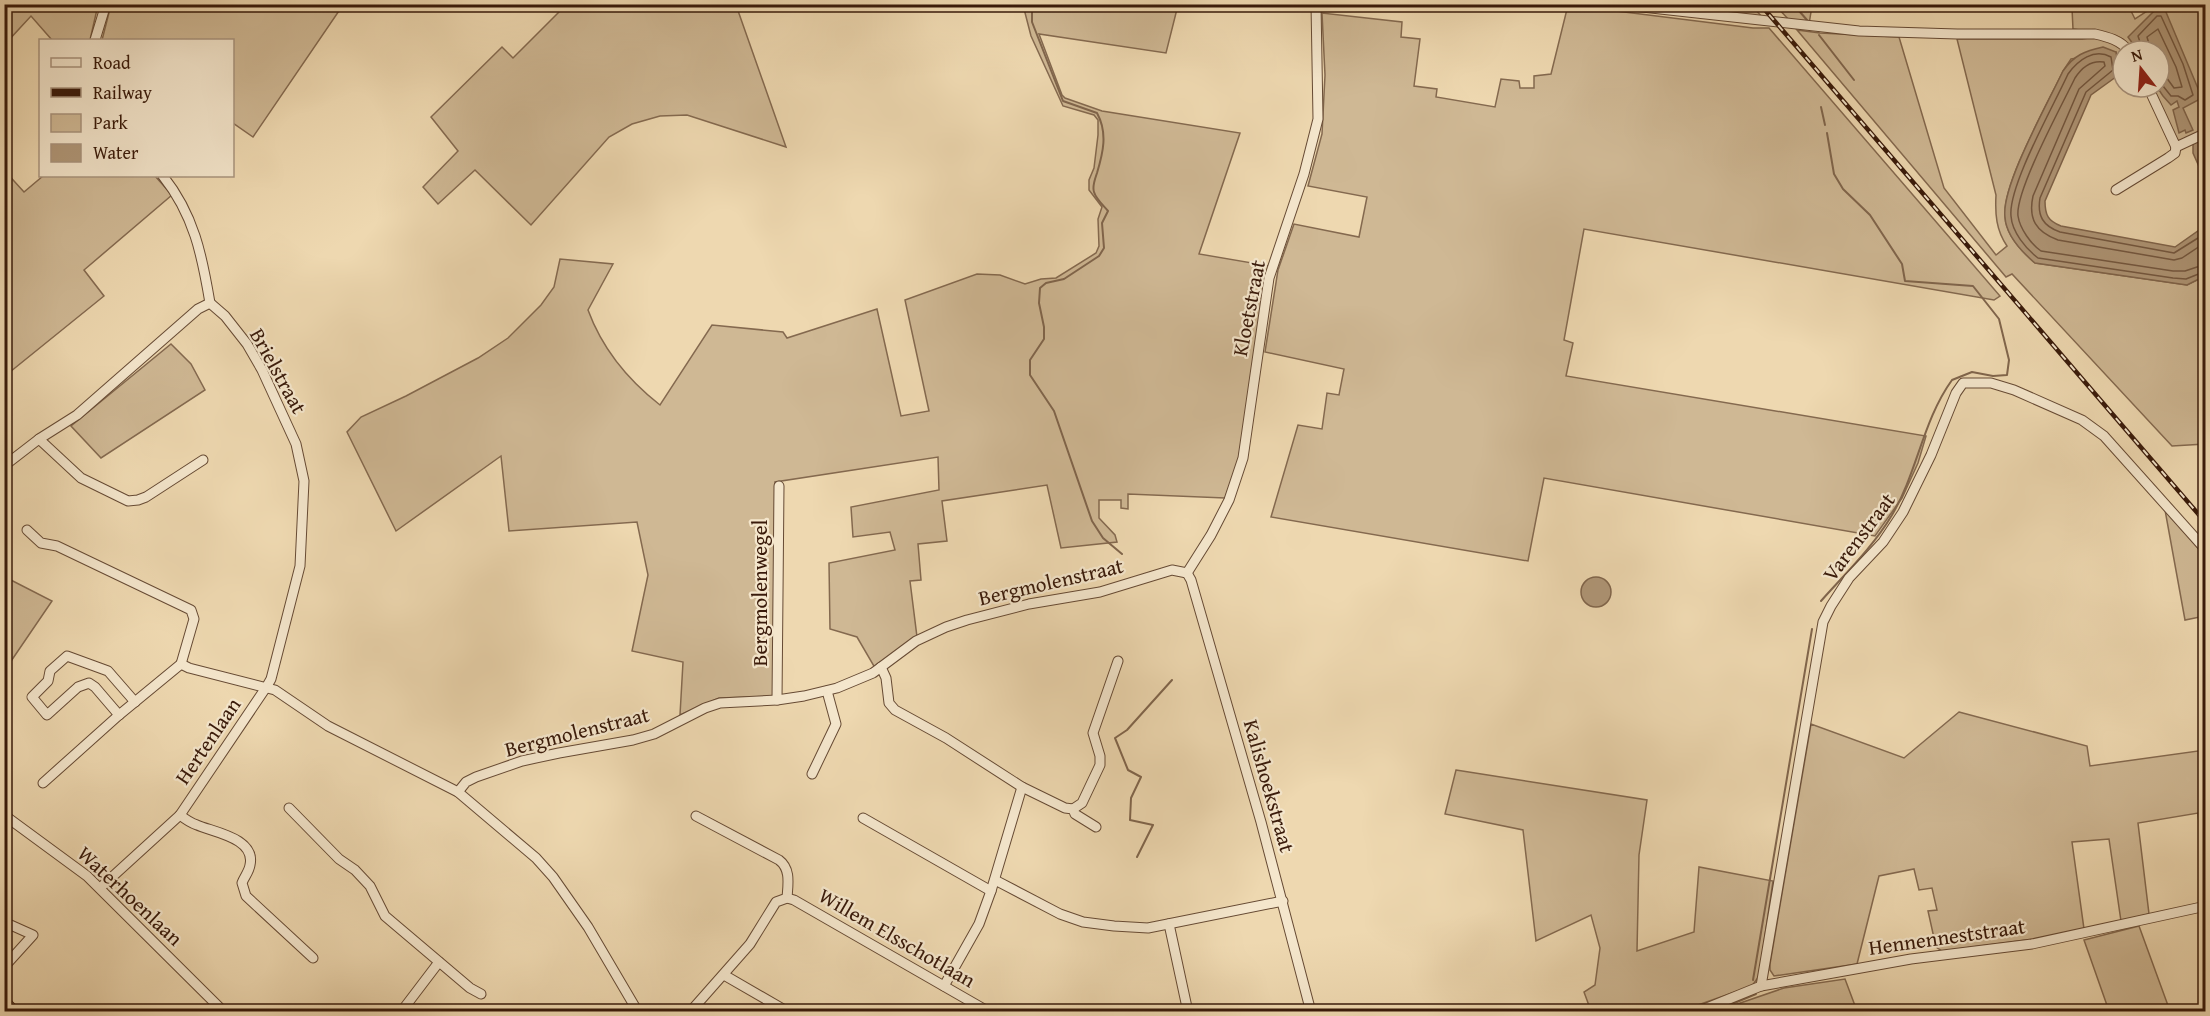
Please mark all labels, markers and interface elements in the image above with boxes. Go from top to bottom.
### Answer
legend [39,39,234,177]
north arrow [2111,39,2171,99]
text: N [2128,42,2146,68]
text: Road [93,49,131,76]
text: Railway [93,79,152,106]
text: Park [93,109,129,136]
text: Water [93,139,139,166]
street label: Kloetstraat [1224,256,1273,359]
street label: Brielstraat [242,322,315,420]
street label: Varenstraat [1815,485,1903,588]
street label: Bergmolenwegel [744,519,775,666]
street label: Bergmolenstraat [975,550,1127,613]
street label: Hertenlaan [167,691,248,790]
street label: Bergmolenstraat [501,698,653,764]
street label: Kalishoekstraat [1236,716,1303,857]
street label: Waterhoenlaan [71,838,190,953]
street label: Willem Elsschotlaan [813,880,982,995]
street label: Hennenneststraat [1867,910,2028,963]

